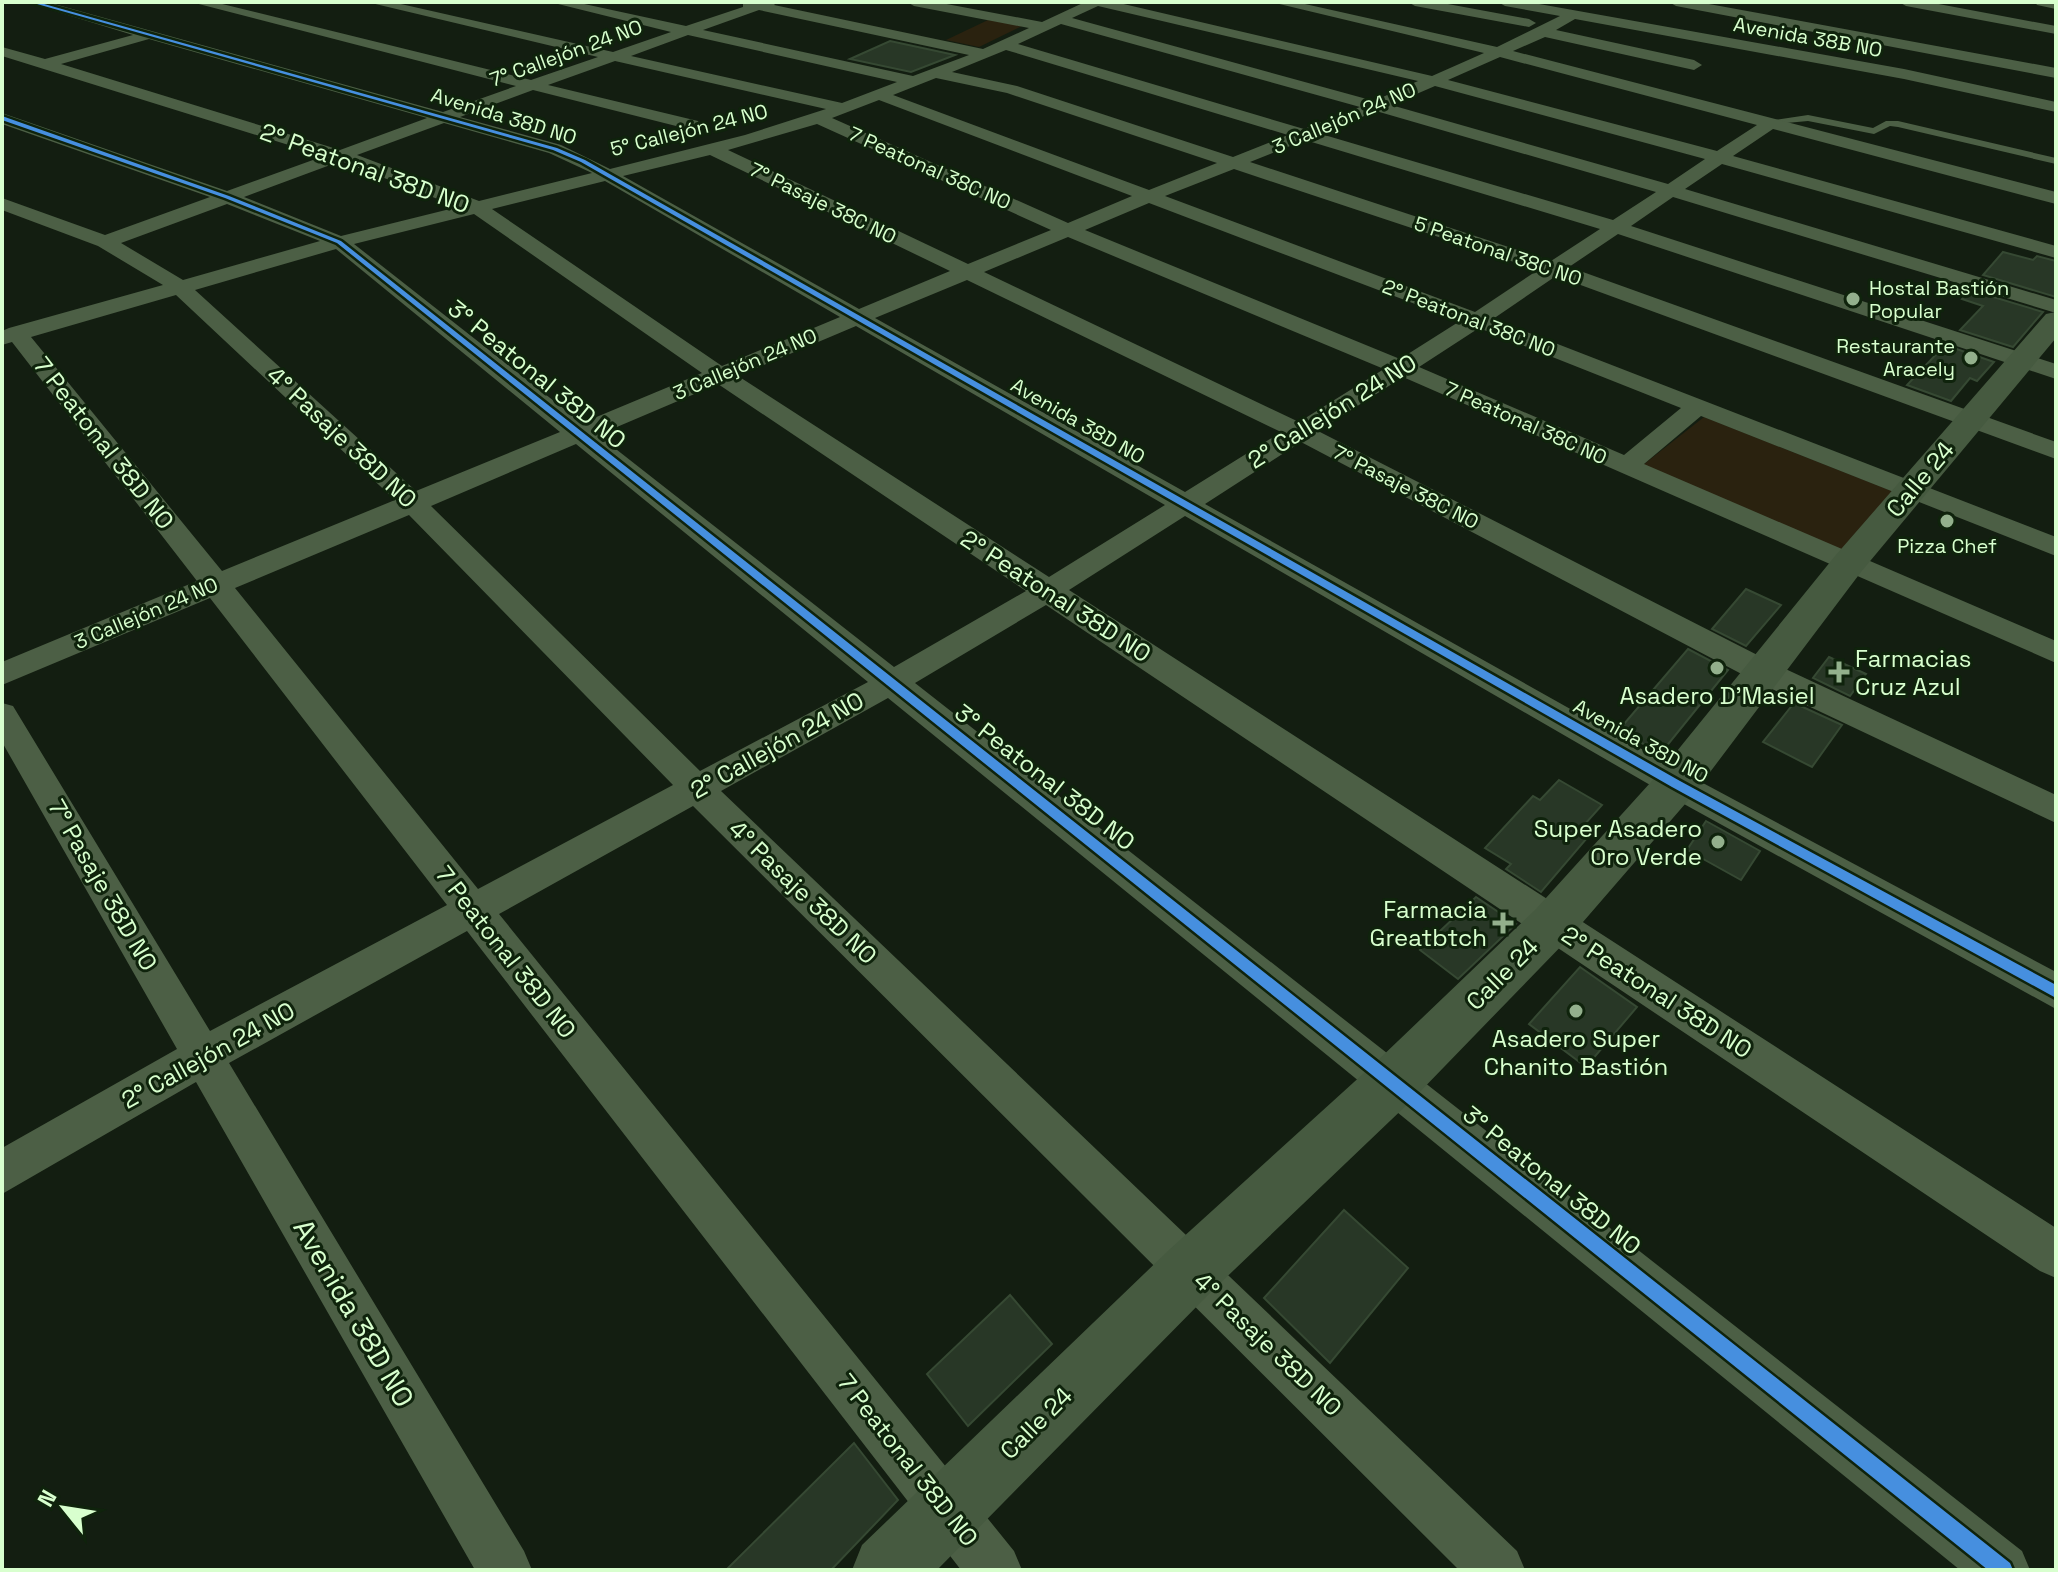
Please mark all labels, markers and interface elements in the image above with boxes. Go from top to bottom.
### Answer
street label: Avenida 38B NO [1732,11,1884,63]
street label: 7° Callejón 24 NO [486,13,646,93]
street label: 3 Callejón 24 NO [1268,76,1420,160]
street label: Avenida 38D NO [428,82,580,150]
street label: 5° Callejón 24 NO [608,98,770,162]
street label: 2° Peatonal 38D NO [256,116,474,220]
street label: 7 Peatonal 38C NO [845,121,1015,215]
street label: 7° Pasaje 38C NO [745,156,901,250]
street label: 5 Peatonal 38C NO [1411,210,1585,292]
street label: 2° Peatonal 38C NO [1379,273,1559,363]
place label: Hostal Bastión Popular [1869,275,2009,324]
marker: Hostal Bastión Popular [1844,290,1862,308]
street label: 3° Peatonal 38D NO [442,293,632,455]
street label: 3 Callejón 24 NO [669,322,821,406]
place label: Restaurante Aracely [1836,333,1955,382]
street label: 2° Callejón 24 NO [1242,347,1422,475]
marker: Restaurante Aracely [1962,349,1980,367]
street label: 7 Peatonal 38D NO [27,351,181,535]
street label: 4° Pasaje 38D NO [260,359,424,515]
street label: Avenida 38D NO [1006,372,1150,470]
street label: 7 Peatonal 38C NO [1441,376,1611,470]
street label: Calle 24 [1879,435,1961,523]
street label: 7° Pasaje 38C NO [1329,439,1483,535]
marker: Pizza Chef [1938,512,1956,530]
street label: 2° Peatonal 38D NO [955,523,1157,669]
place label: Pizza Chef [1897,533,1997,559]
street label: 3 Callejón 24 NO [70,571,222,655]
place label: Farmacias Cruz Azul [1855,643,1971,702]
marker: Asadero D'Masiel [1708,659,1726,677]
marker: Farmacias Cruz Azul [1830,663,1848,681]
place label: Asadero D'Masiel [1619,680,1815,711]
street label: 2° Callejón 24 NO [685,685,869,805]
street label: Avenida 38D NO [1569,693,1713,789]
street label: 3° Peatonal 38D NO [949,697,1141,857]
street label: 7° Pasaje 38D NO [41,794,165,976]
street label: 4° Pasaje 38D NO [722,813,884,971]
place label: Super Asadero Oro Verde [1534,813,1702,872]
marker: Super Asadero Oro Verde [1709,833,1727,851]
street label: 7 Peatonal 38D NO [429,860,583,1044]
place label: Farmacia Greatbtch [1370,894,1487,953]
marker: Farmacia Greatbtch [1494,914,1512,932]
street label: 2° Peatonal 38D NO [1556,919,1758,1065]
street label: Calle 24 [1459,931,1545,1017]
street label: 2° Callejón 24 NO [116,995,300,1115]
marker: Asadero Super Chanito Bastión [1567,1002,1585,1020]
place label: Asadero Super Chanito Bastión [1484,1023,1668,1082]
street label: 3° Peatonal 38D NO [1457,1099,1647,1261]
street label: Avenida 38D NO [286,1213,422,1413]
street label: 4° Pasaje 38D NO [1187,1265,1349,1423]
street label: 7 Peatonal 38D NO [831,1368,985,1552]
street label: Calle 24 [993,1380,1079,1466]
north arrow [24,1468,104,1548]
text: N [31,1485,62,1511]

